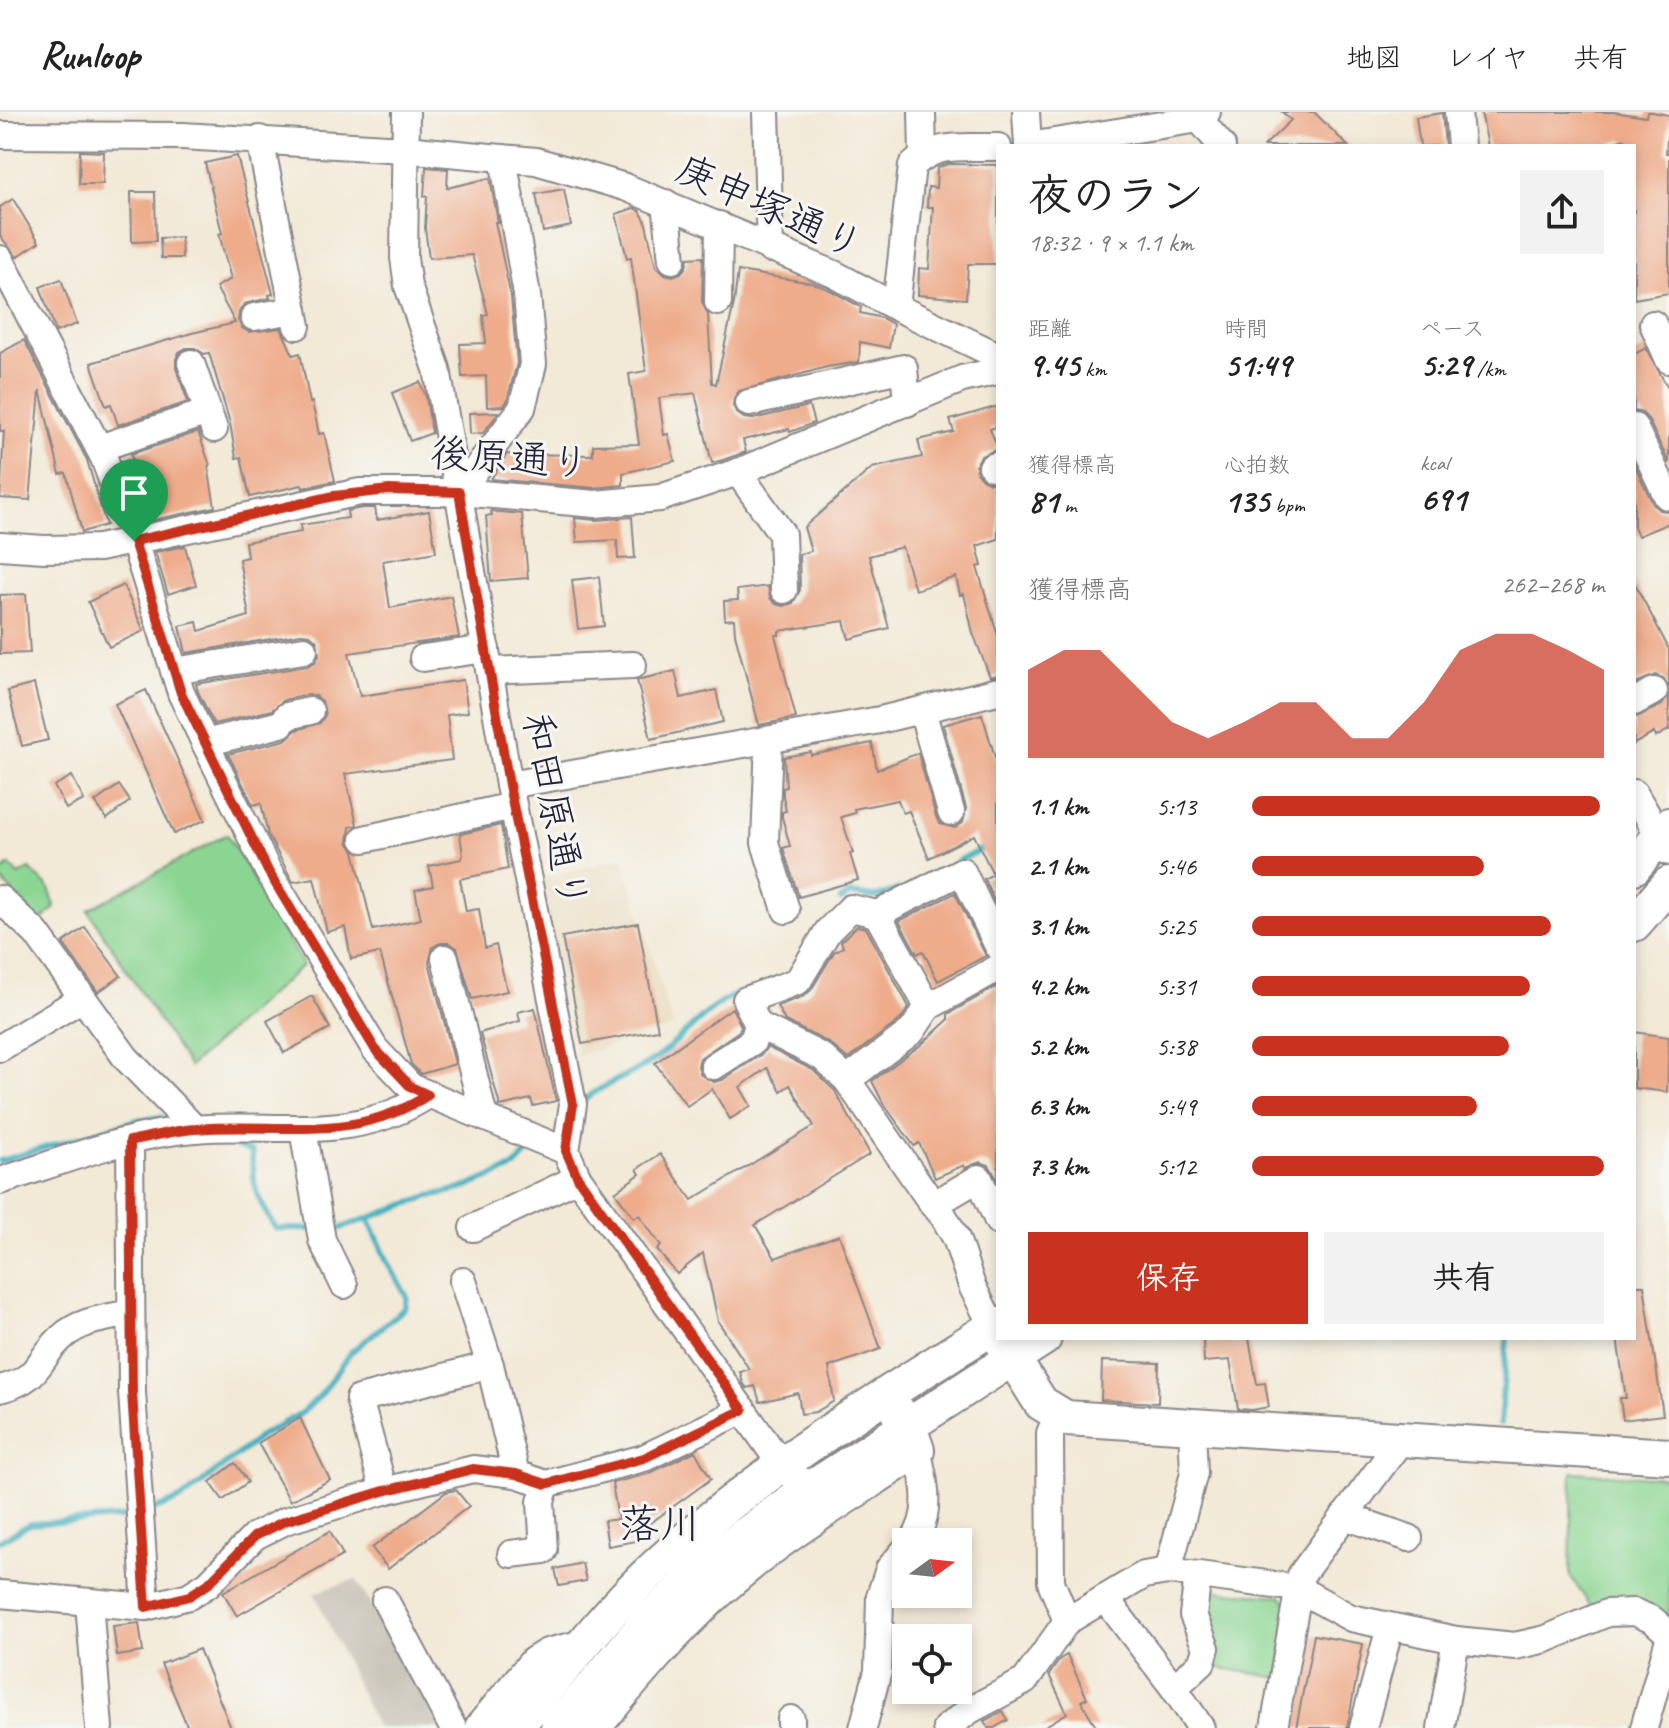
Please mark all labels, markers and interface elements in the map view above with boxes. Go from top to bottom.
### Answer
text: Runloop [40,32,140,79]
text: 地図 [1346,40,1402,75]
text: レイヤ [1446,40,1529,75]
text: 共有 [1573,40,1629,75]
street label: 庚申塚通り [668,143,871,270]
text: 夜のラン [1028,168,1204,223]
button: share [1520,170,1604,254]
text: 18:32 · 9 × 1.1 km [1028,226,1194,259]
text: 距離 [1028,315,1072,343]
text: 時間 [1224,315,1268,343]
text: ペース [1420,315,1485,343]
text: 9.45 [1028,343,1080,386]
text: 51:49 [1224,343,1291,386]
text: 5:29 [1420,343,1472,386]
text: km [1080,355,1107,383]
text: /km [1472,355,1506,383]
street label: 後原通り [428,427,591,489]
text: kcal [1420,449,1449,477]
text: 獲得標高 [1028,451,1116,479]
text: 心拍数 [1224,451,1290,479]
pin [100,459,168,541]
icon: arrive [112,471,156,515]
text: 691 [1420,477,1466,520]
text: 81 [1028,479,1059,522]
text: 135 [1224,479,1269,522]
text: m [1059,491,1076,519]
text: bpm [1269,491,1305,519]
text: 262–268 m [1501,568,1604,601]
text: 獲得標高 [1028,573,1132,606]
street label: 和田原通り [511,708,599,914]
text: 1.1 km [1028,790,1088,823]
text: 5:13 [1156,790,1196,823]
text: 2.1 km [1028,850,1088,883]
text: 5:46 [1156,850,1196,883]
text: 3.1 km [1028,910,1088,943]
text: 5:25 [1156,910,1196,943]
text: 4.2 km [1028,970,1088,1003]
text: 5:31 [1156,970,1196,1003]
text: 5.2 km [1028,1030,1088,1063]
text: 5:38 [1156,1030,1196,1063]
text: 6.3 km [1028,1090,1089,1123]
text: 5:49 [1156,1090,1196,1123]
text: 7.3 km [1028,1150,1088,1183]
text: 5:12 [1156,1150,1196,1183]
button: 保存 [1028,1232,1308,1324]
button: 共有 [1324,1232,1604,1324]
district label: 落川 [618,1498,702,1551]
north arrow [892,1528,972,1608]
map controls [892,1528,972,1704]
button: locate [892,1624,972,1704]

